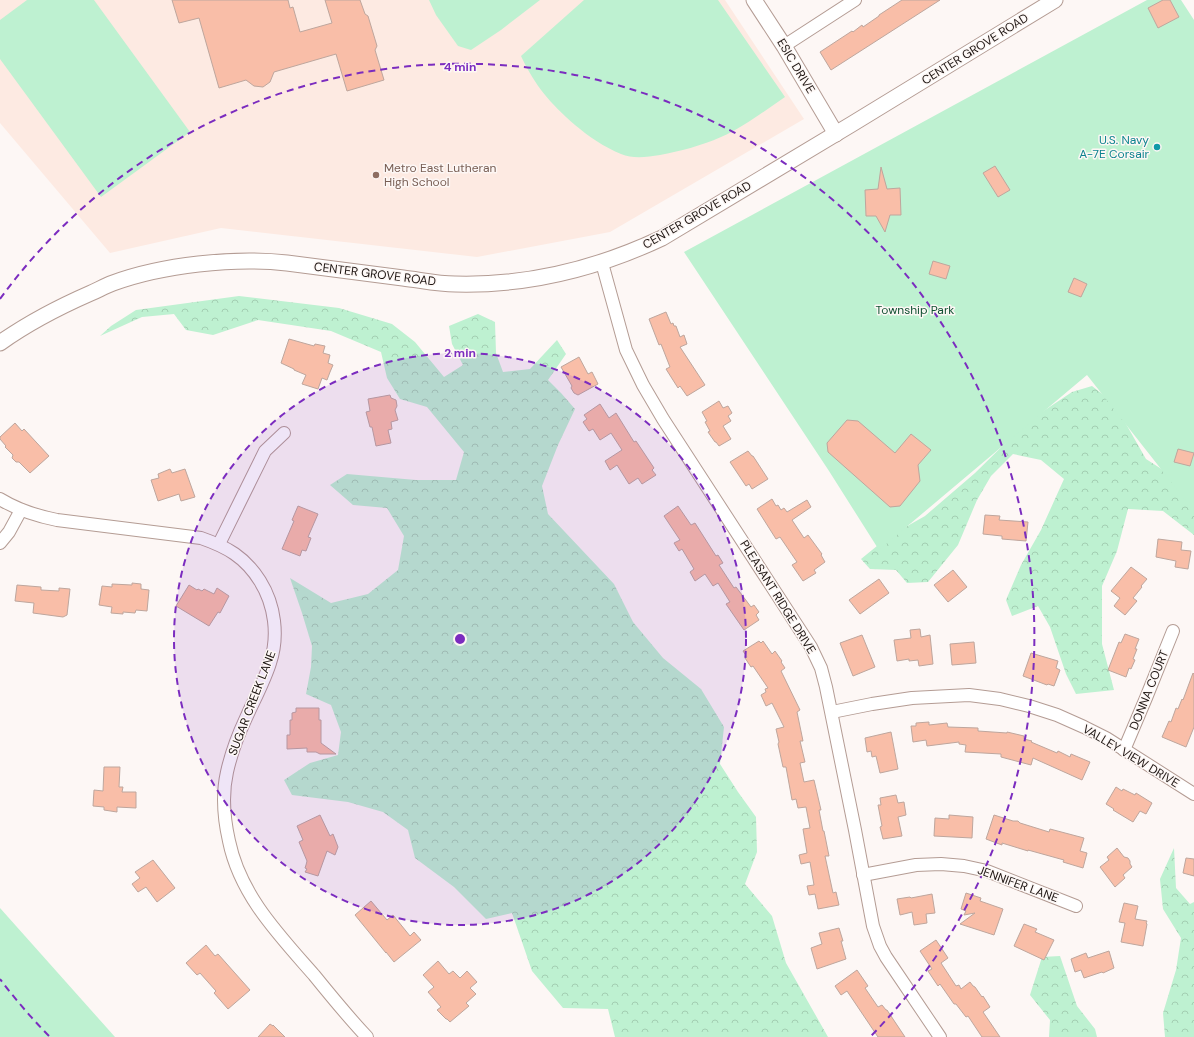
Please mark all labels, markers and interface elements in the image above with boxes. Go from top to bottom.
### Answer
street label: CENTER GROVE ROAD [919,10,1031,88]
street label: ESIC DRIVE [773,36,819,97]
text: 4 min [444,59,476,75]
place label: U.S. Navy A-7E Corsair [1079,132,1150,162]
marker: U.S. Navy A-7E Corsair [1152,142,1162,152]
place label: Metro East Lutheran High School [384,160,496,190]
marker: Metro East Lutheran High School [371,170,381,180]
street label: CENTER GROVE ROAD [640,177,754,253]
street label: CENTER GROVE ROAD [313,259,437,289]
park label: Township Park [876,302,954,318]
text: 2 min [444,345,476,361]
street label: PLEASANT RIDGE DRIVE [736,537,820,657]
centre of rings [453,632,467,646]
street label: DONNA COURT [1126,647,1172,732]
street label: SUGAR CREEK LANE [225,648,279,758]
street label: VALLEY VIEW DRIVE [1080,721,1182,791]
street label: JENNIFER LANE [975,862,1061,906]

